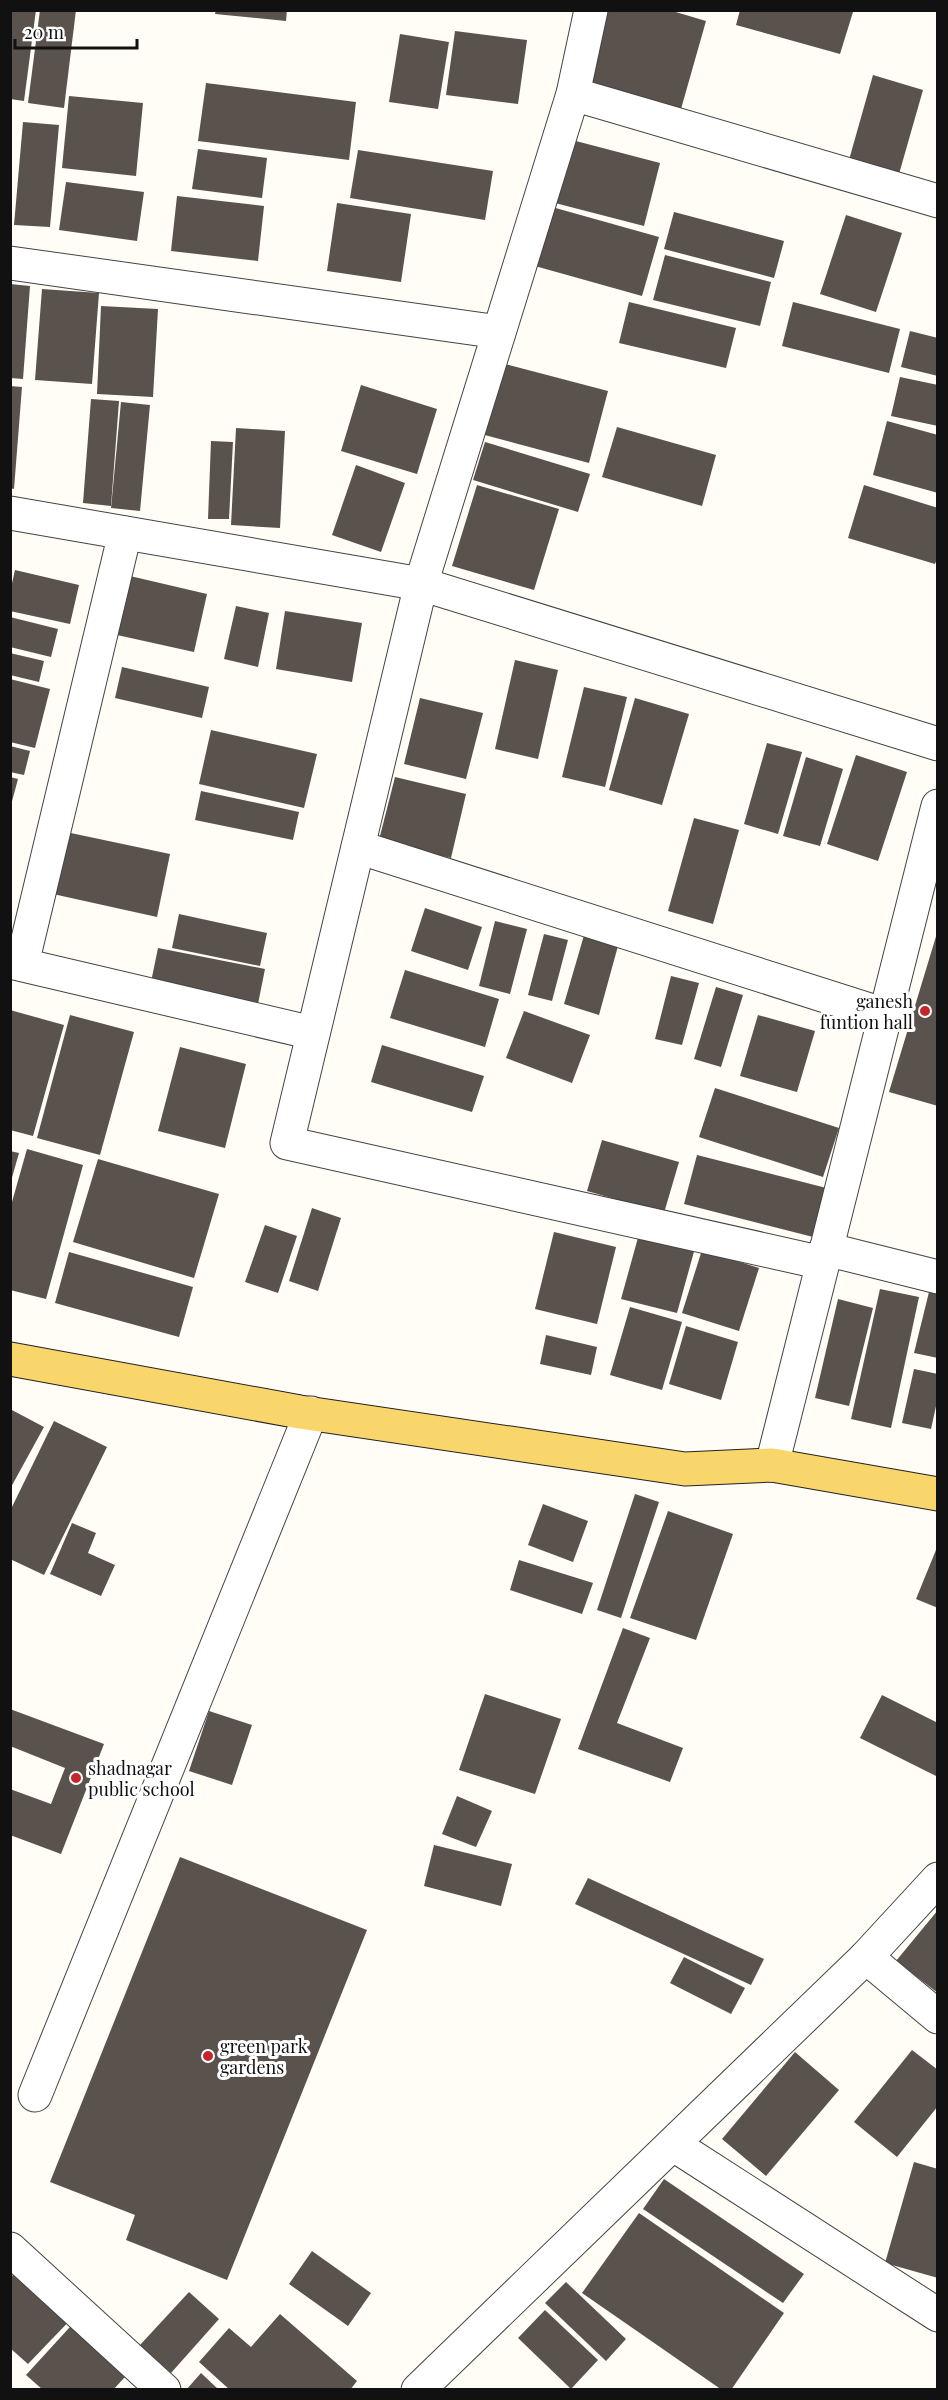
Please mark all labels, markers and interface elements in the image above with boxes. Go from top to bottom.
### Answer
scale bar [15,12,136,50]
text: 20 m [24,20,64,44]
place label: ganesh funtion hall [820,989,913,1034]
marker: ganesh funtion hall [918,1004,932,1018]
place label: shadnagar public school [88,1756,195,1801]
marker: shadnagar public school [69,1771,83,1785]
place label: green park gardens [220,2034,308,2079]
marker: green park gardens [201,2049,215,2063]

